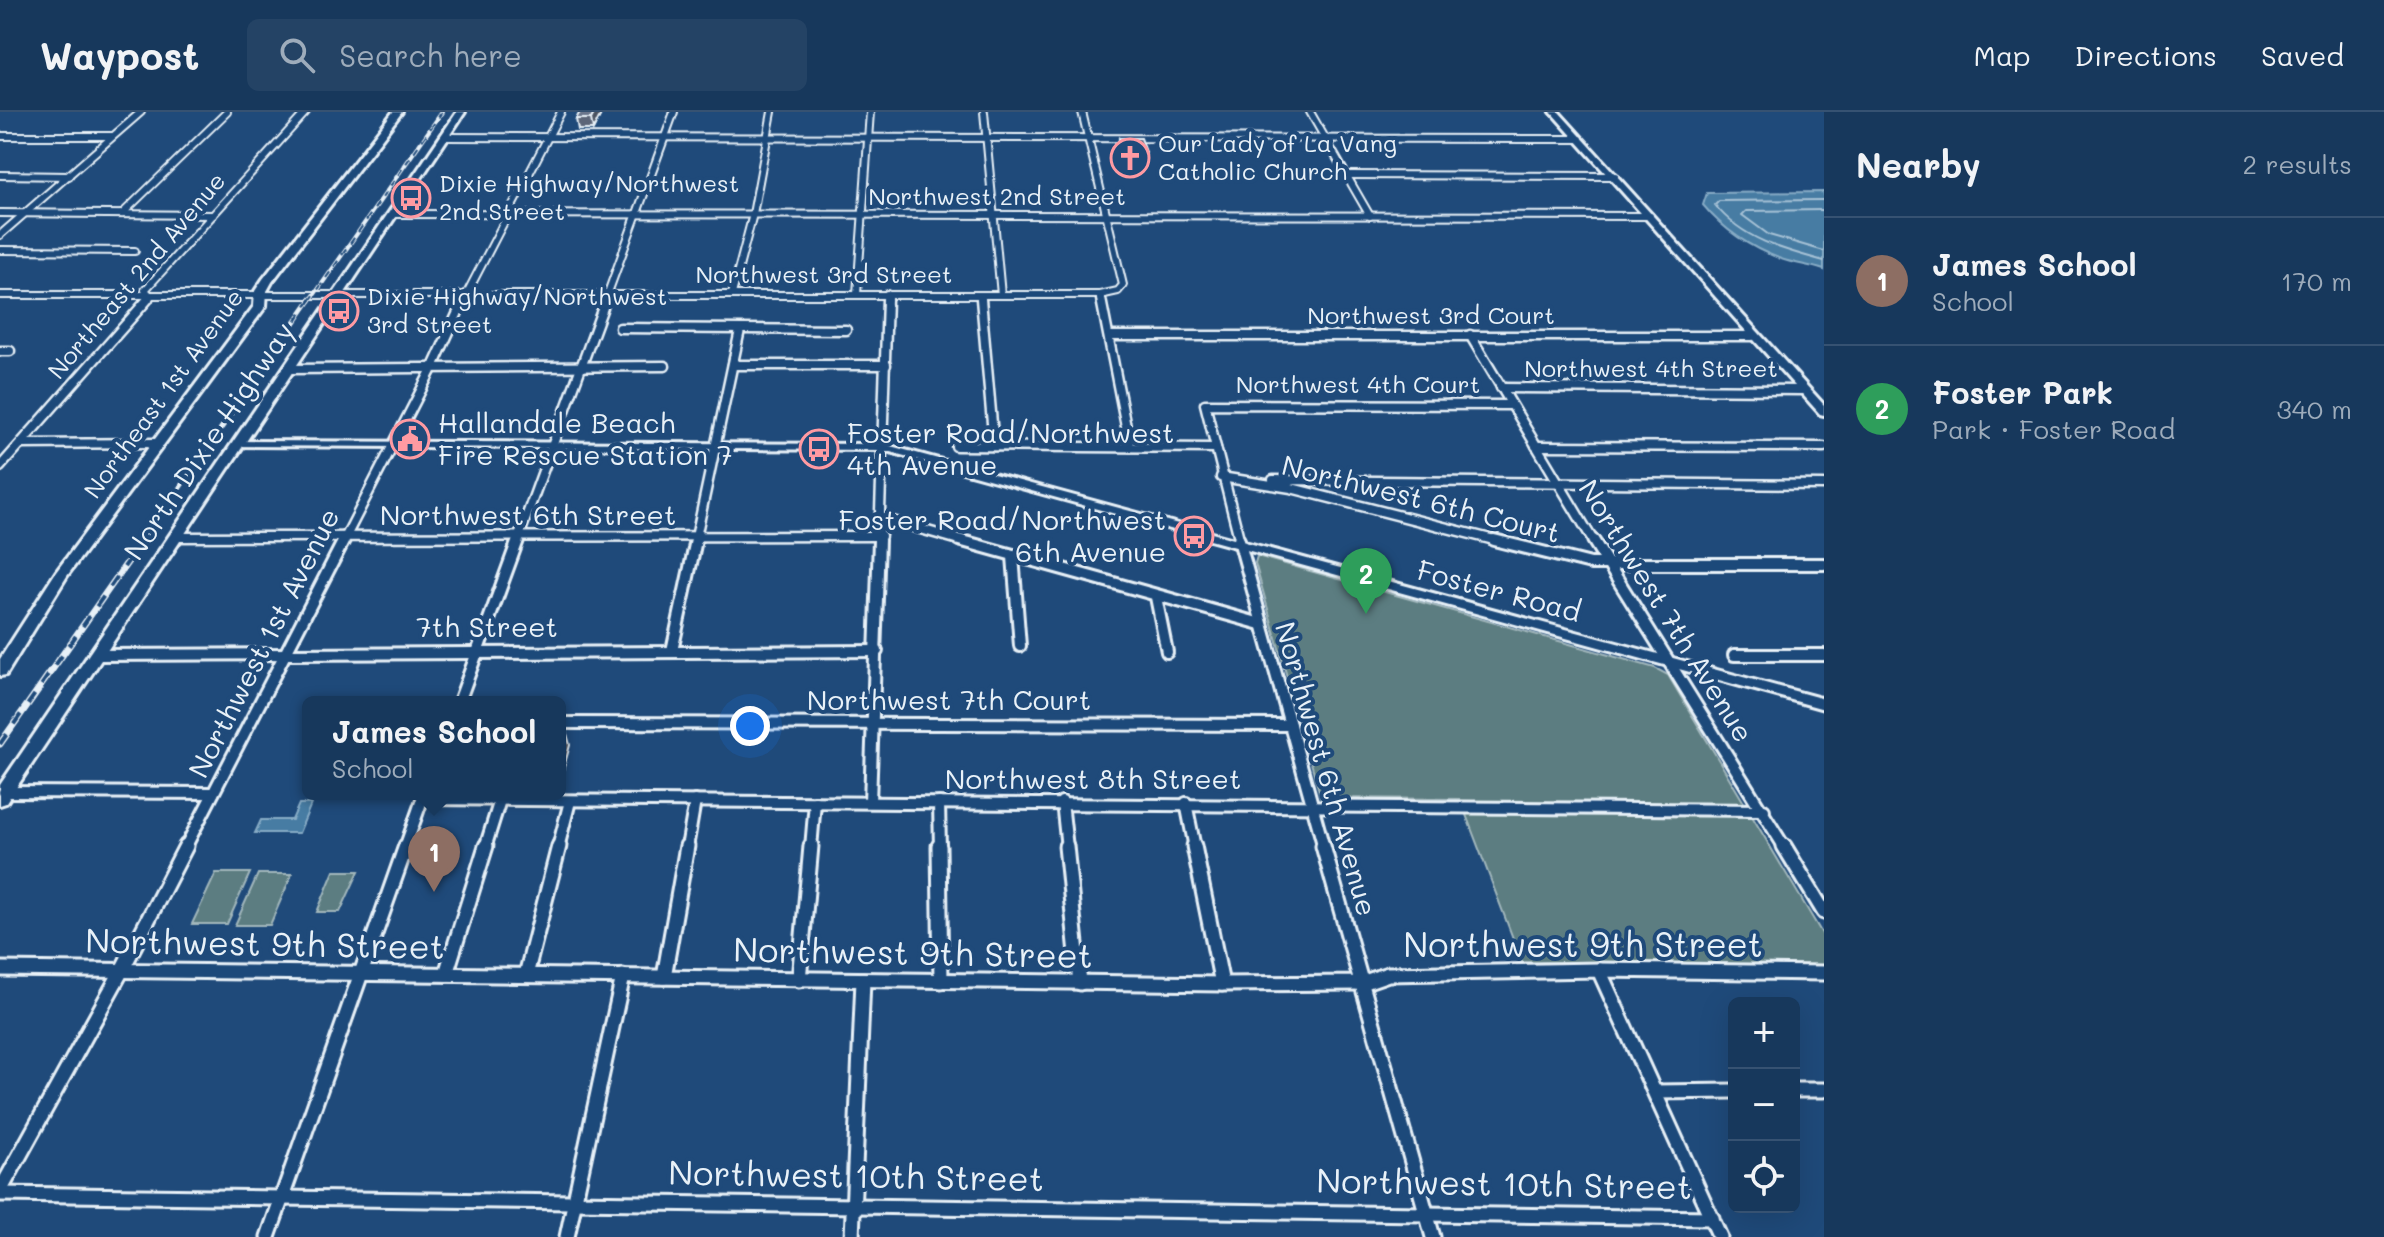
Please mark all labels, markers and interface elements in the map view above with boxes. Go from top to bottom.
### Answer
search box [247,19,807,91]
text: Waypost [40,30,199,80]
icon: search [275,33,319,77]
text: Search here [339,35,522,75]
text: Map [1974,37,2031,73]
text: Directions [2075,37,2217,73]
text: Saved [2261,37,2344,73]
place label: Our Lady of La Vang Catholic Church [1158,127,1397,186]
church icon: Our Lady of La Vang Catholic Church [1109,137,1151,179]
text: Nearby [1856,142,1981,187]
text: 2 results [2243,147,2352,181]
street label: Northeast 2nd Avenue [40,165,231,385]
place label: Dixie Highway/Northwest 2nd Street [439,167,739,226]
bus stop icon: Dixie Highway/Northwest 2nd Street [390,177,432,219]
street label: Northwest 2nd Street [868,180,1126,211]
text: James School [1932,244,2136,284]
street label: Northwest 3rd Street [696,258,952,289]
text: 1 [1876,264,1888,298]
text: 170 m [2281,264,2352,298]
place label: Dixie Highway/Northwest 3rd Street [367,280,667,339]
street label: Northeast 1st Avenue [76,282,249,504]
text: School [1932,284,2014,318]
bus stop icon: Dixie Highway/Northwest 3rd Street [318,290,360,332]
street label: Northwest 3rd Court [1307,299,1555,330]
street label: North Dixie Highway [115,314,301,566]
street label: Northwest 4th Street [1524,352,1778,383]
street label: Northwest 4th Court [1236,368,1480,399]
text: Foster Park [1932,372,2113,412]
text: 2 [1875,392,1889,426]
text: 340 m [2276,392,2352,426]
place label: Hallandale Beach Fire Rescue Station 7 [438,404,733,472]
text: Park · Foster Road [1932,412,2175,446]
place label: Foster Road/Northwest 4th Avenue [847,414,1174,482]
public building icon: Hallandale Beach Fire Rescue Station 7 [389,418,431,460]
bus stop icon: Foster Road/Northwest 4th Avenue [798,428,840,470]
street label: Northwest 6th Court [1278,446,1564,550]
street label: Northwest 7th Avenue [1571,472,1762,748]
street label: Northwest 6th Street [380,496,676,532]
place label: Foster Road/Northwest 6th Avenue [839,501,1166,569]
street label: Northwest 1st Avenue [180,502,347,783]
bus stop icon: Foster Road/Northwest 6th Avenue [1173,515,1215,557]
pin: 2 [1340,548,1392,614]
street label: Foster Road [1413,551,1585,629]
street label: 7th Street [416,608,558,644]
street label: Northwest 6th Avenue [1268,618,1386,920]
street label: Northwest 7th Court [807,681,1091,717]
popup [302,696,566,800]
your location [730,706,770,746]
text: James School [332,711,536,751]
text: School [332,751,414,785]
street label: Northwest 8th Street [945,760,1241,796]
pin: 1 [408,826,460,892]
street label: Northwest 9th Street [85,917,445,968]
street label: Northwest 9th Street [1403,921,1763,966]
street label: Northwest 9th Street [733,926,1093,977]
map controls [1728,997,1800,1213]
button: + [1728,997,1800,1069]
button: − [1728,1069,1800,1141]
button: locate [1728,1141,1800,1213]
street label: Northwest 10th Street [668,1149,1044,1200]
street label: Northwest 10th Street [1316,1157,1692,1208]

